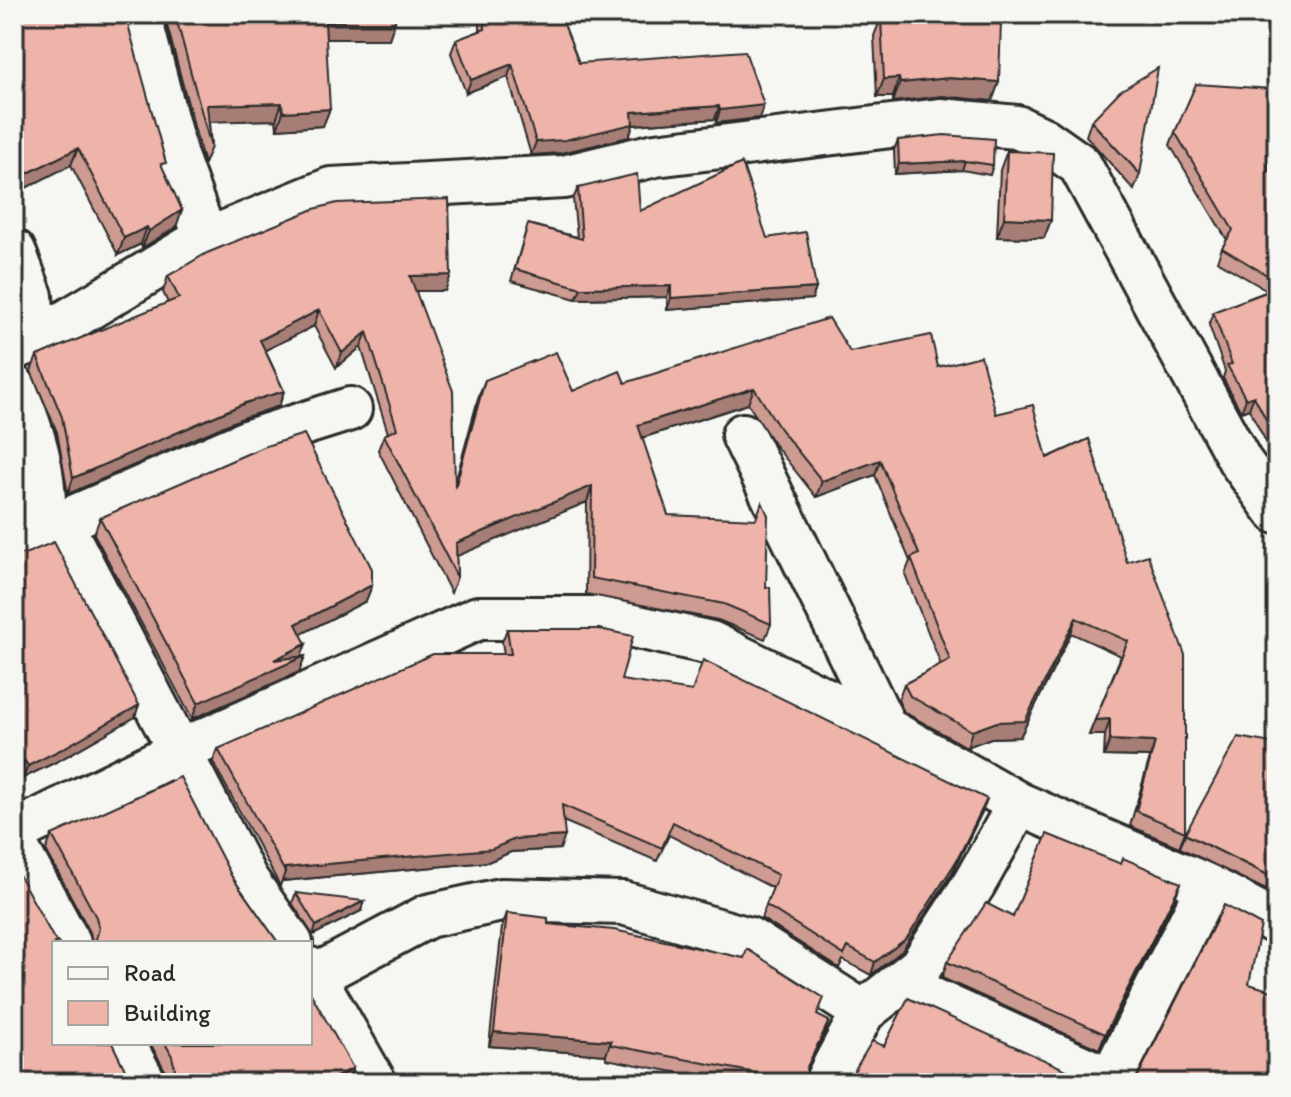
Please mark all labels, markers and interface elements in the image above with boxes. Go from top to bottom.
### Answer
legend [52,941,312,1045]
text: Road [124,958,176,987]
text: Building [124,998,211,1027]

